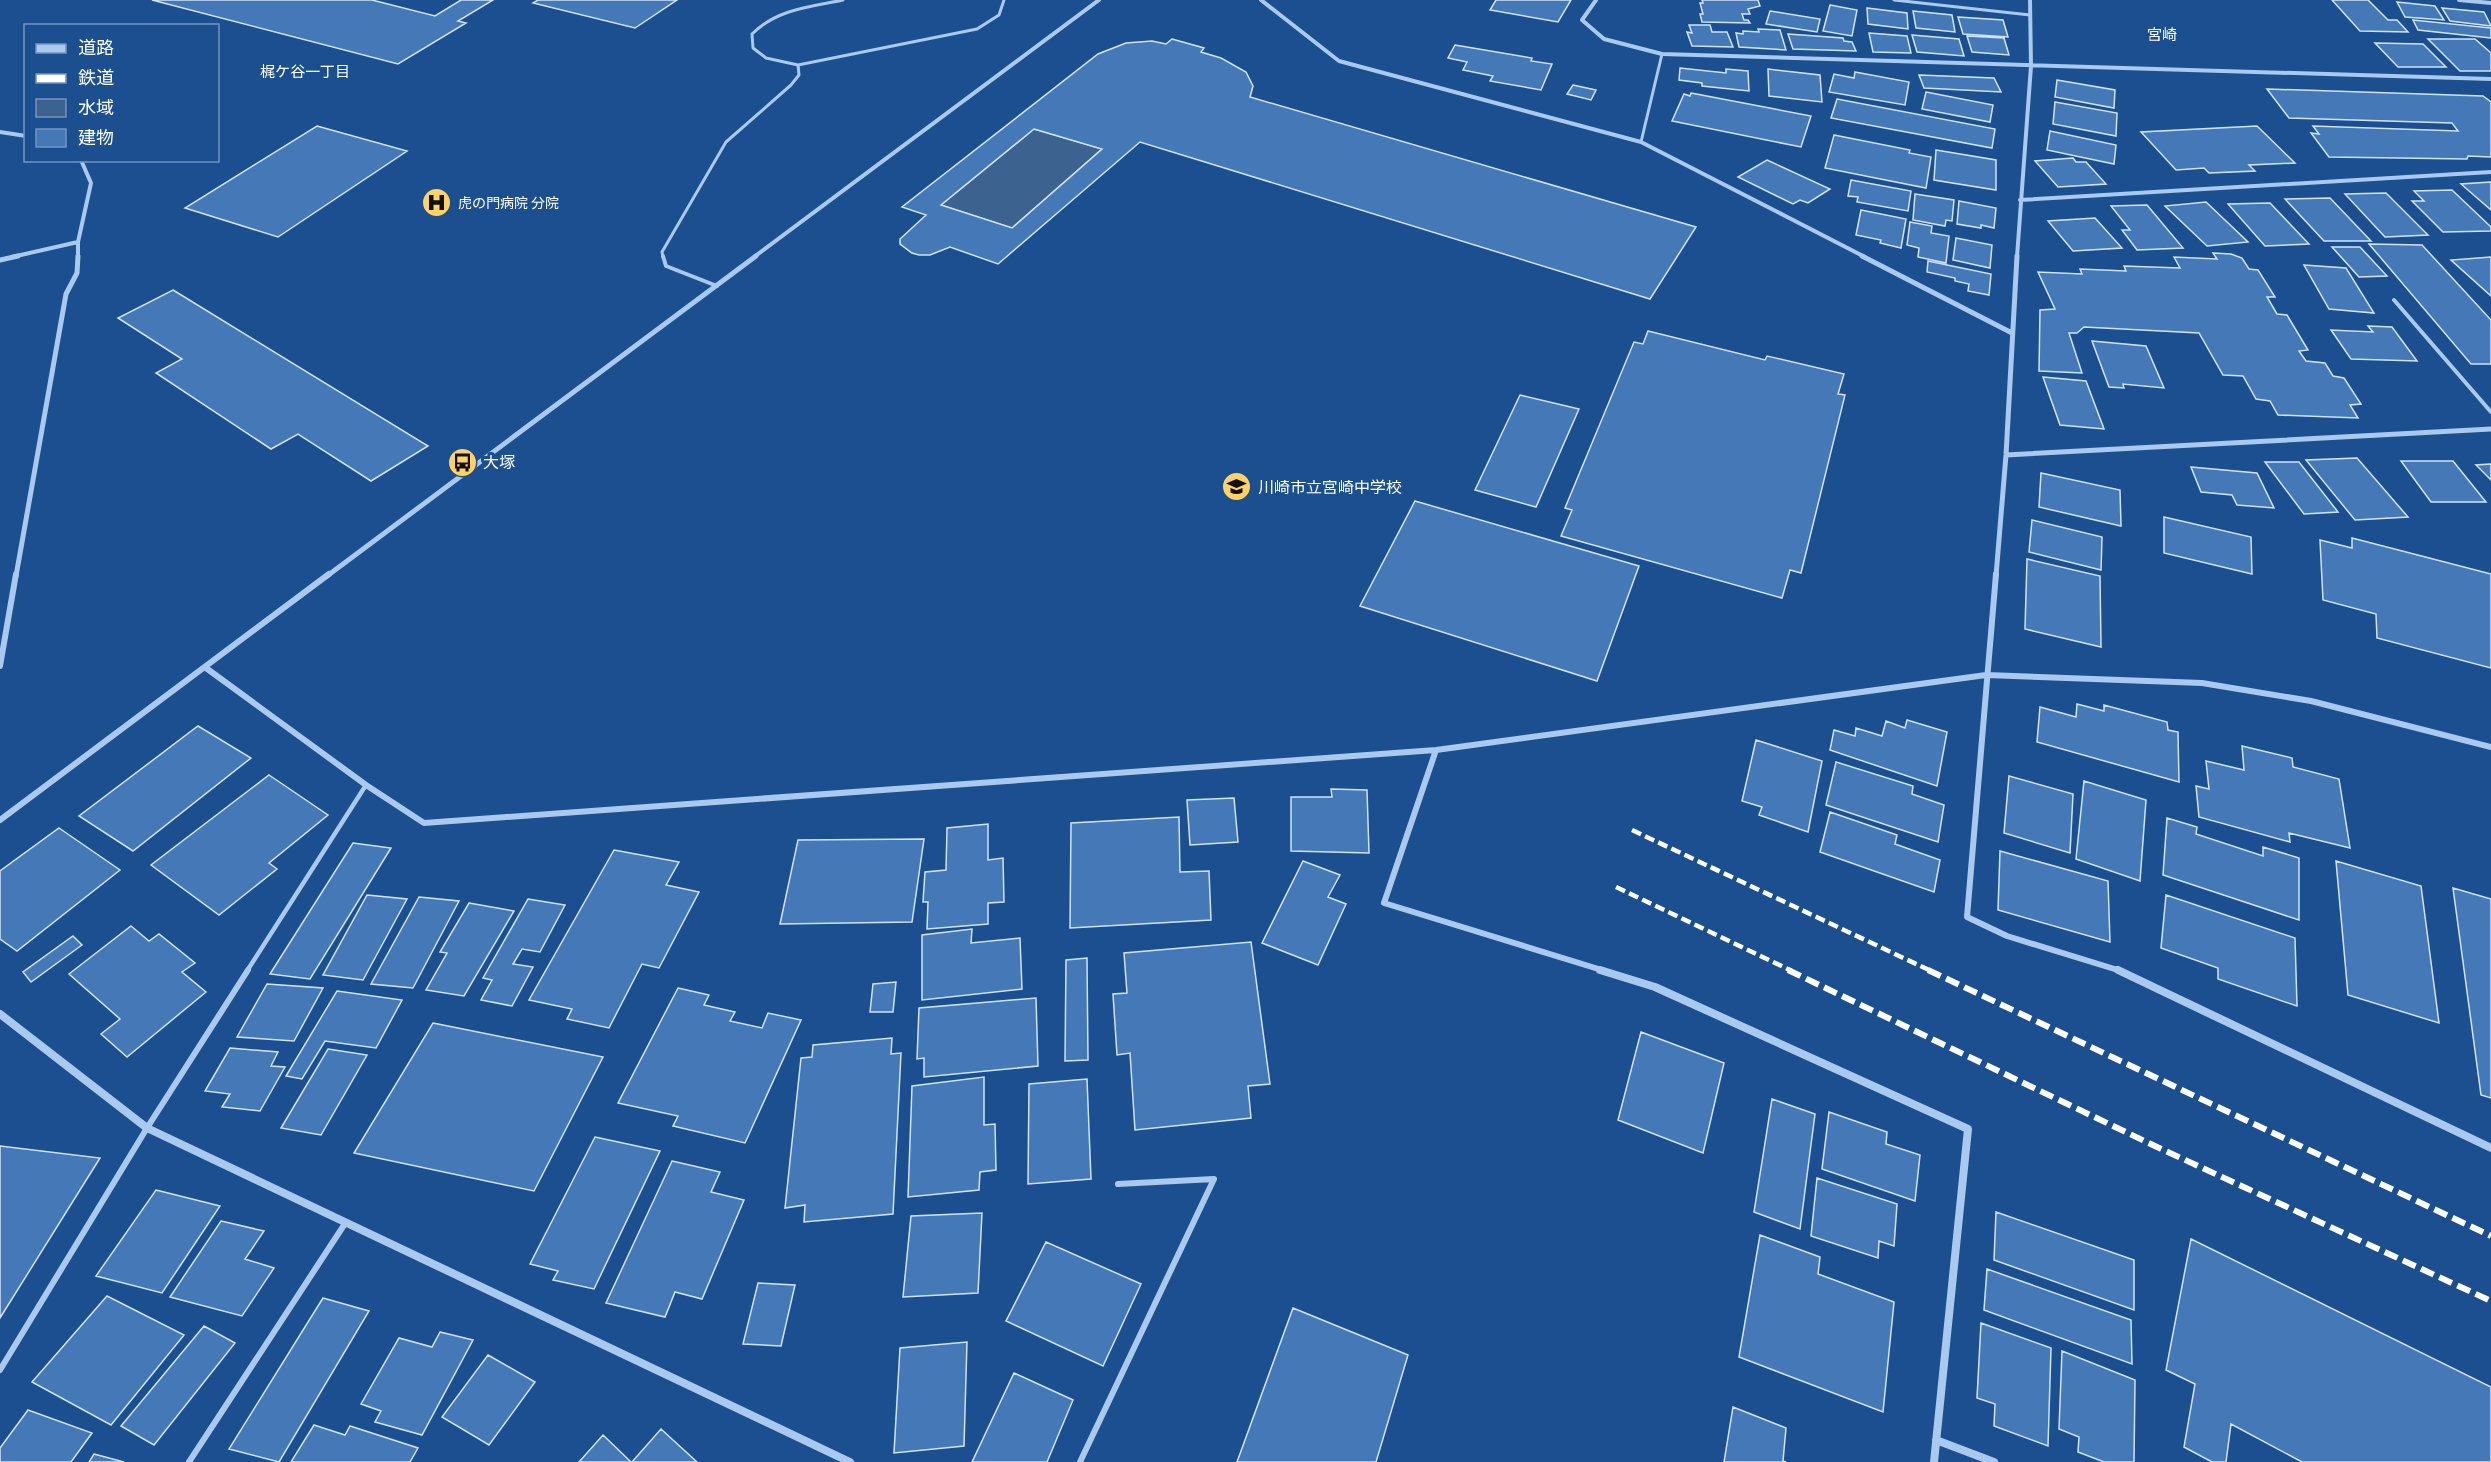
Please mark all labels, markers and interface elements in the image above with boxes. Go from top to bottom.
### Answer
legend [24,24,219,162]
district label: 宮崎 [2147,25,2177,44]
text: 道路 [78,36,114,59]
district label: 梶ケ谷一丁目 [260,62,350,81]
text: 鉄道 [78,66,114,89]
text: 水域 [78,96,114,119]
text: 建物 [78,126,114,149]
hospital icon: 虎の門病院 分院 [421,187,453,219]
place label: 虎の門病院 分院 [458,194,559,212]
bus stop icon: 大塚 [446,446,478,478]
place label: 大塚 [483,452,515,472]
school or university icon: 川崎市立宮崎中学校 [1221,471,1253,503]
place label: 川崎市立宮崎中学校 [1258,477,1402,497]

